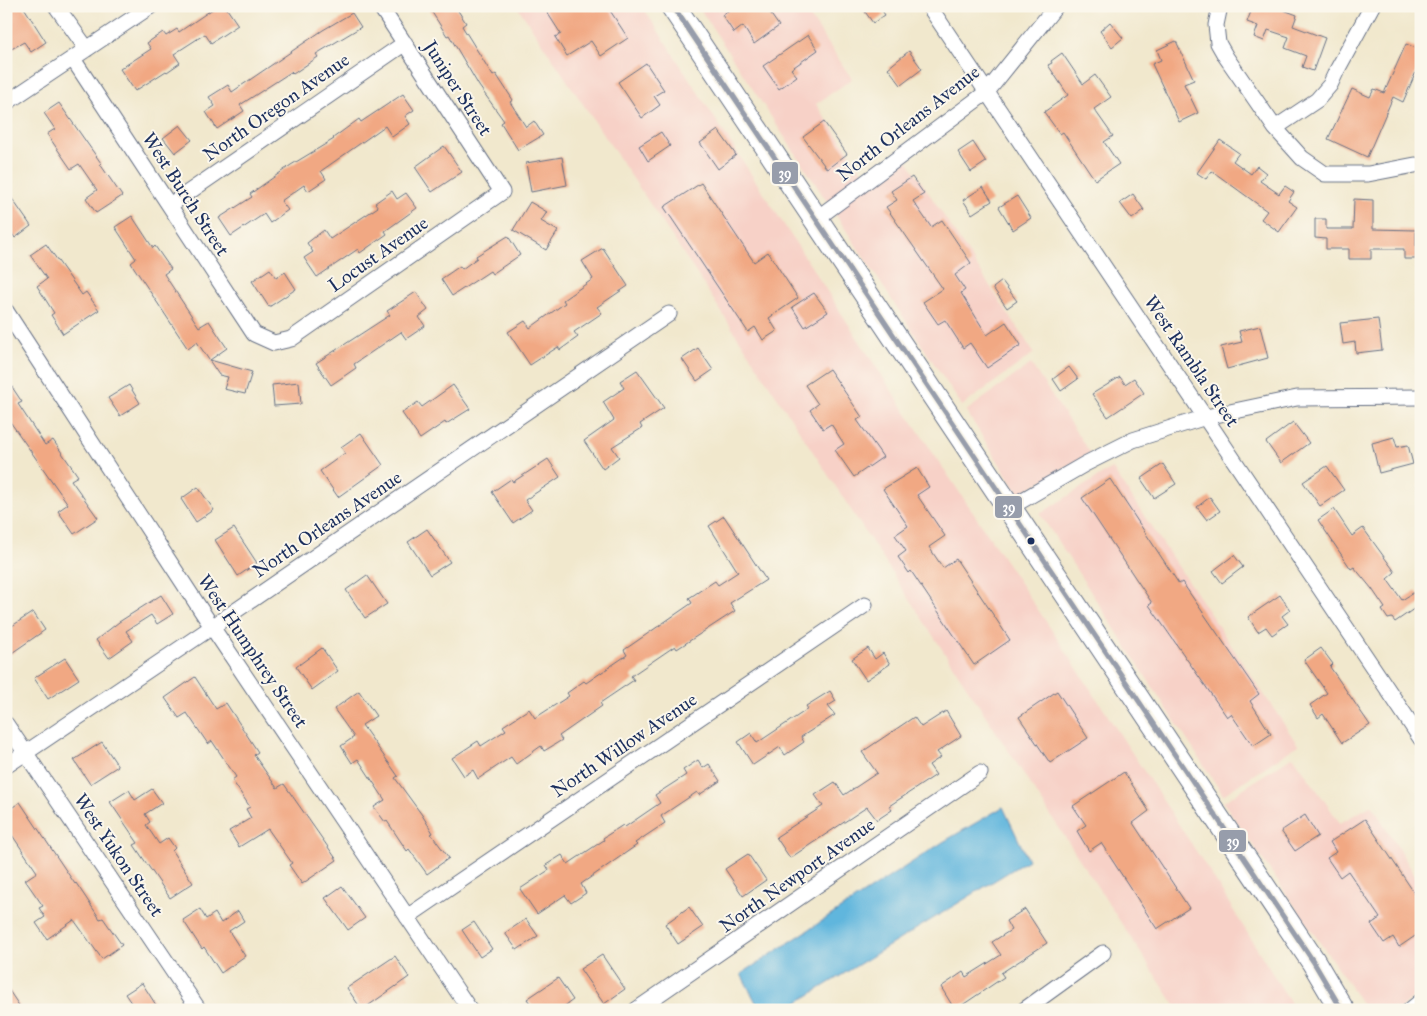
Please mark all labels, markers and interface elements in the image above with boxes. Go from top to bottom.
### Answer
street label: Juniper Street [417,34,497,141]
street label: North Oregon Avenue [198,48,354,167]
street label: North Orleans Avenue [832,60,984,186]
street label: West Burch Street [138,128,235,260]
line badge: 39 [771,161,799,185]
text: 39 [778,165,792,183]
street label: Locust Avenue [324,211,432,297]
street label: West Rambla Street [1139,291,1245,431]
street label: North Orleans Avenue [248,466,406,582]
line badge: 39 [994,495,1023,519]
text: 39 [1002,499,1016,517]
unlabelled marker [1026,536,1036,546]
street label: West Humphrey Street [193,570,313,732]
street label: North Willow Avenue [547,688,701,802]
street label: West Yukon Street [69,789,169,921]
street label: North Newport Avenue [715,813,879,937]
line badge: 39 [1218,829,1247,853]
text: 39 [1226,833,1240,851]

